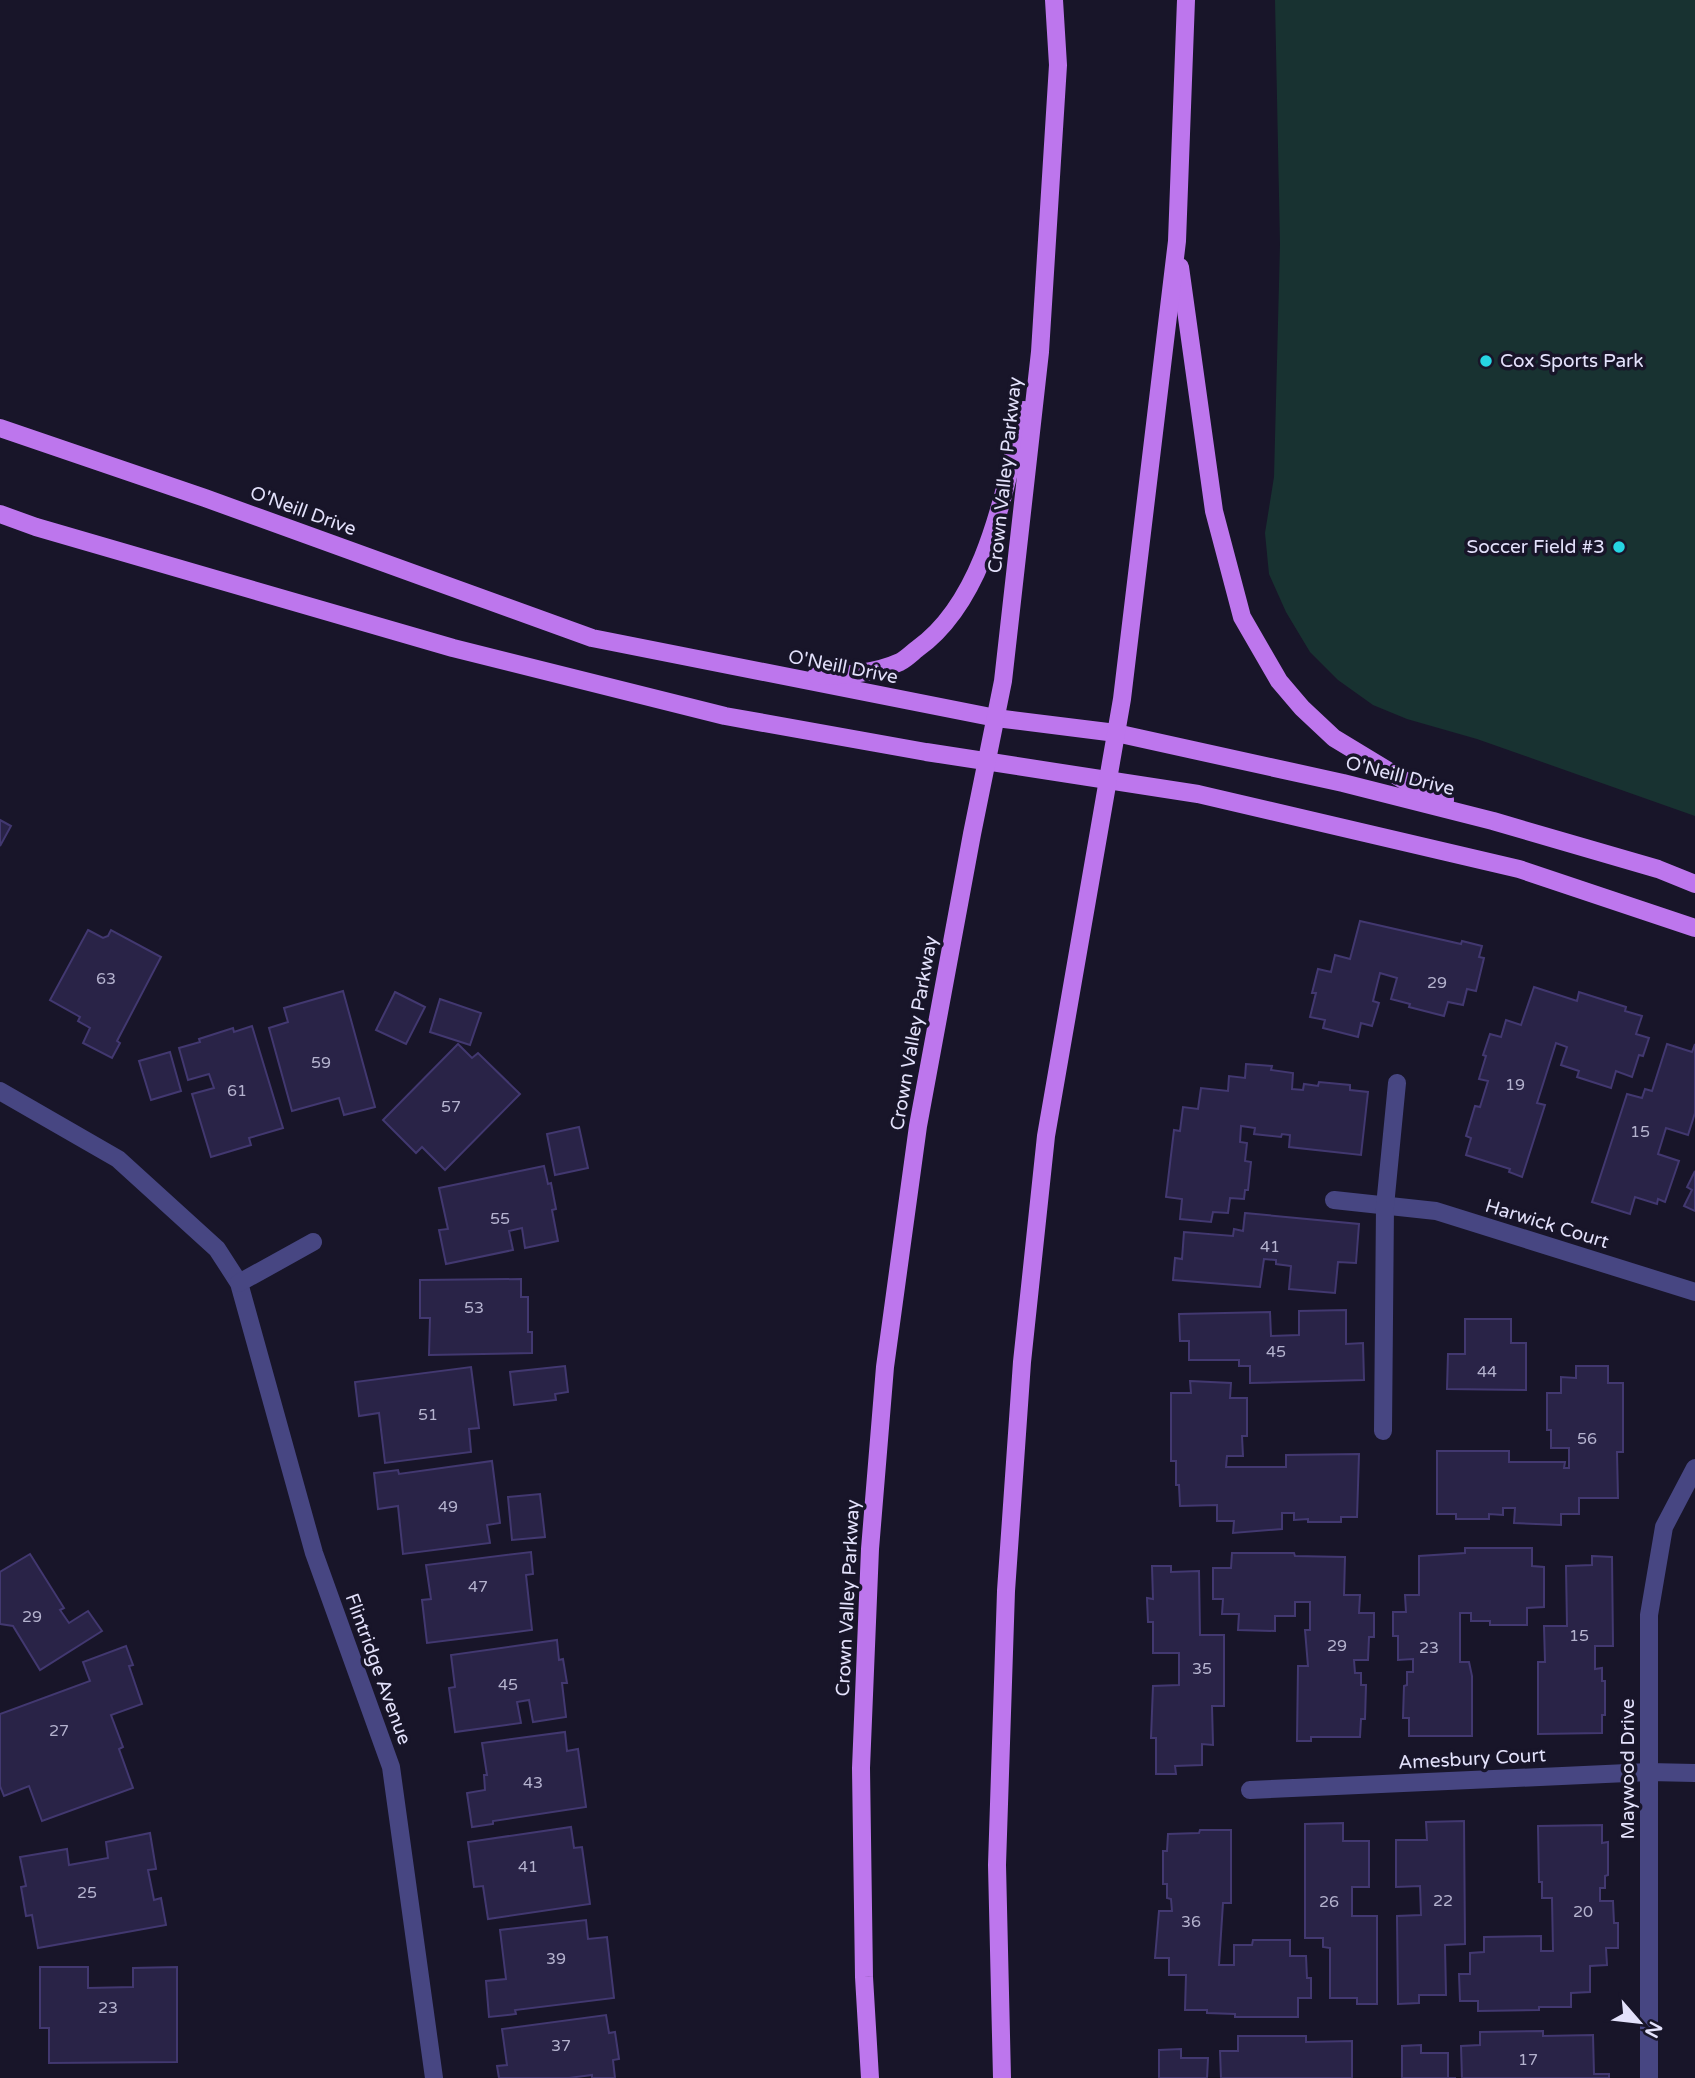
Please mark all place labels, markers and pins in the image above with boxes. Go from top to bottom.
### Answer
place label: Cox Sports Park [1500,350,1644,372]
marker: Cox Sports Park [1478,353,1494,369]
place label: Soccer Field #3 [1467,536,1605,558]
marker: Soccer Field #3 [1611,539,1627,555]

